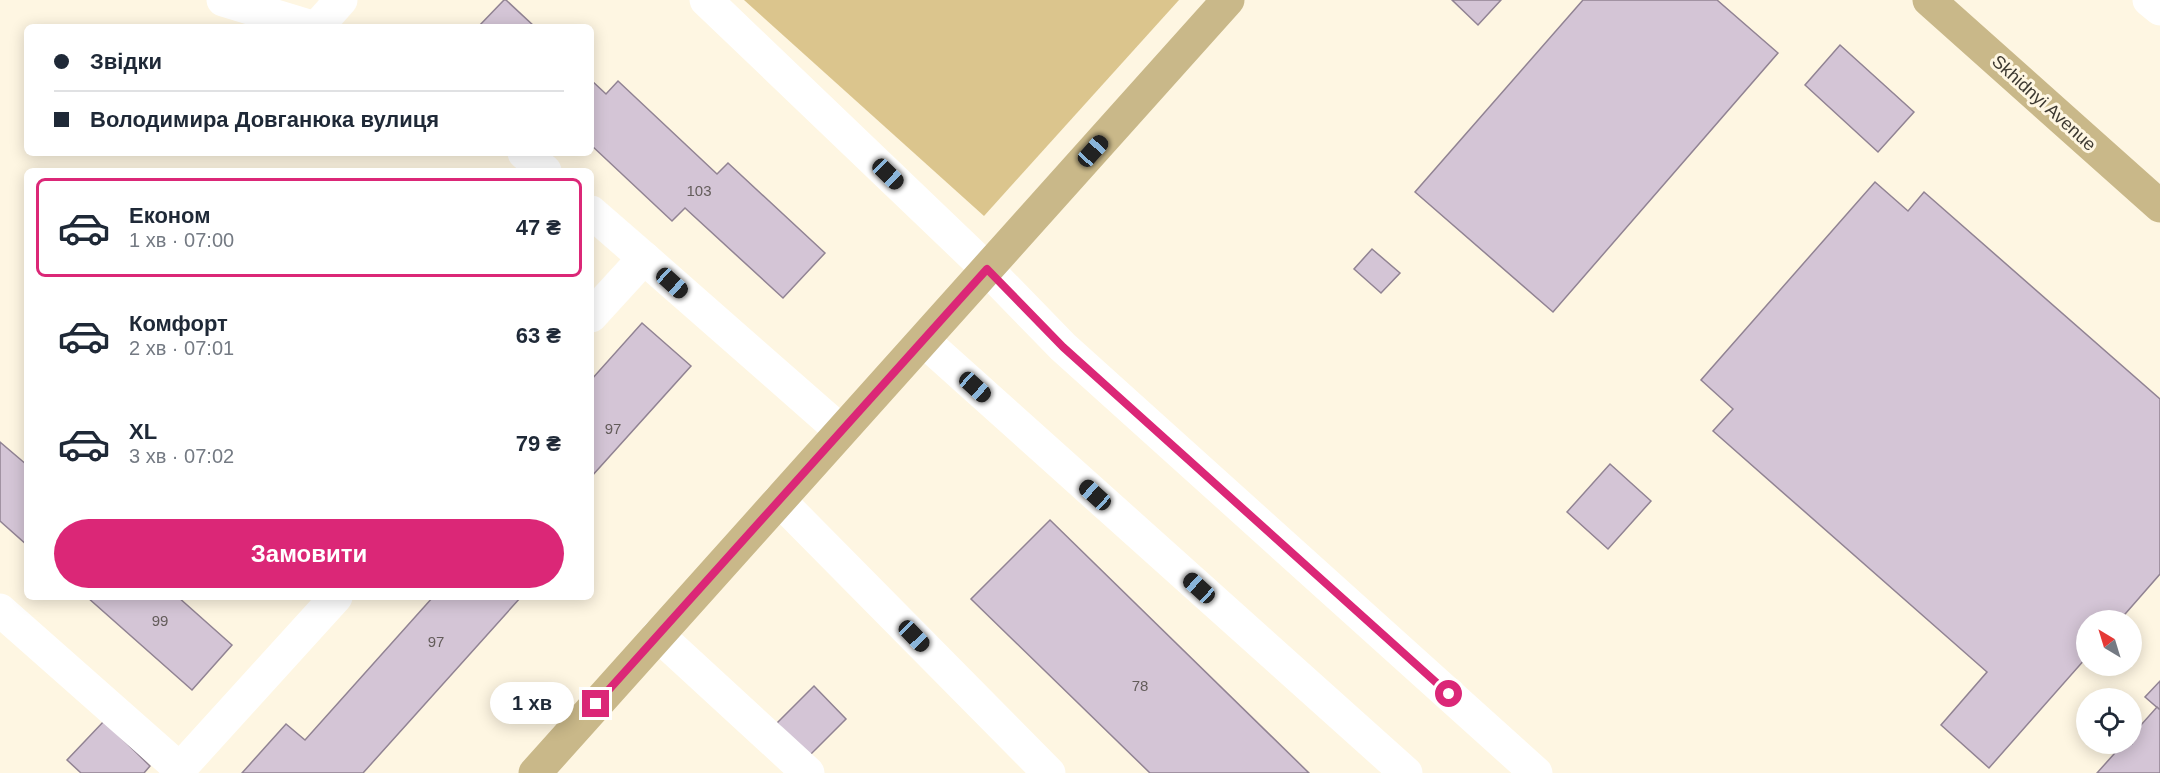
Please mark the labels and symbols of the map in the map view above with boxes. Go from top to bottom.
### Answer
street label: Skhidnyi Avenue [1988,51,2100,155]
car [1074,132,1112,170]
car [869,155,907,193]
house number: 103 [686,182,712,199]
car [653,264,691,302]
car [956,368,994,406]
house number: 97 [605,420,621,437]
car [1076,476,1114,514]
car [1180,569,1218,607]
north arrow [2076,610,2142,676]
house number: 99 [152,612,168,629]
car [895,617,933,655]
house number: 97 [428,633,444,650]
house number: 78 [1132,677,1148,694]
route start [1435,680,1462,707]
callout: 1 хв [491,683,575,725]
route end [582,690,609,717]

